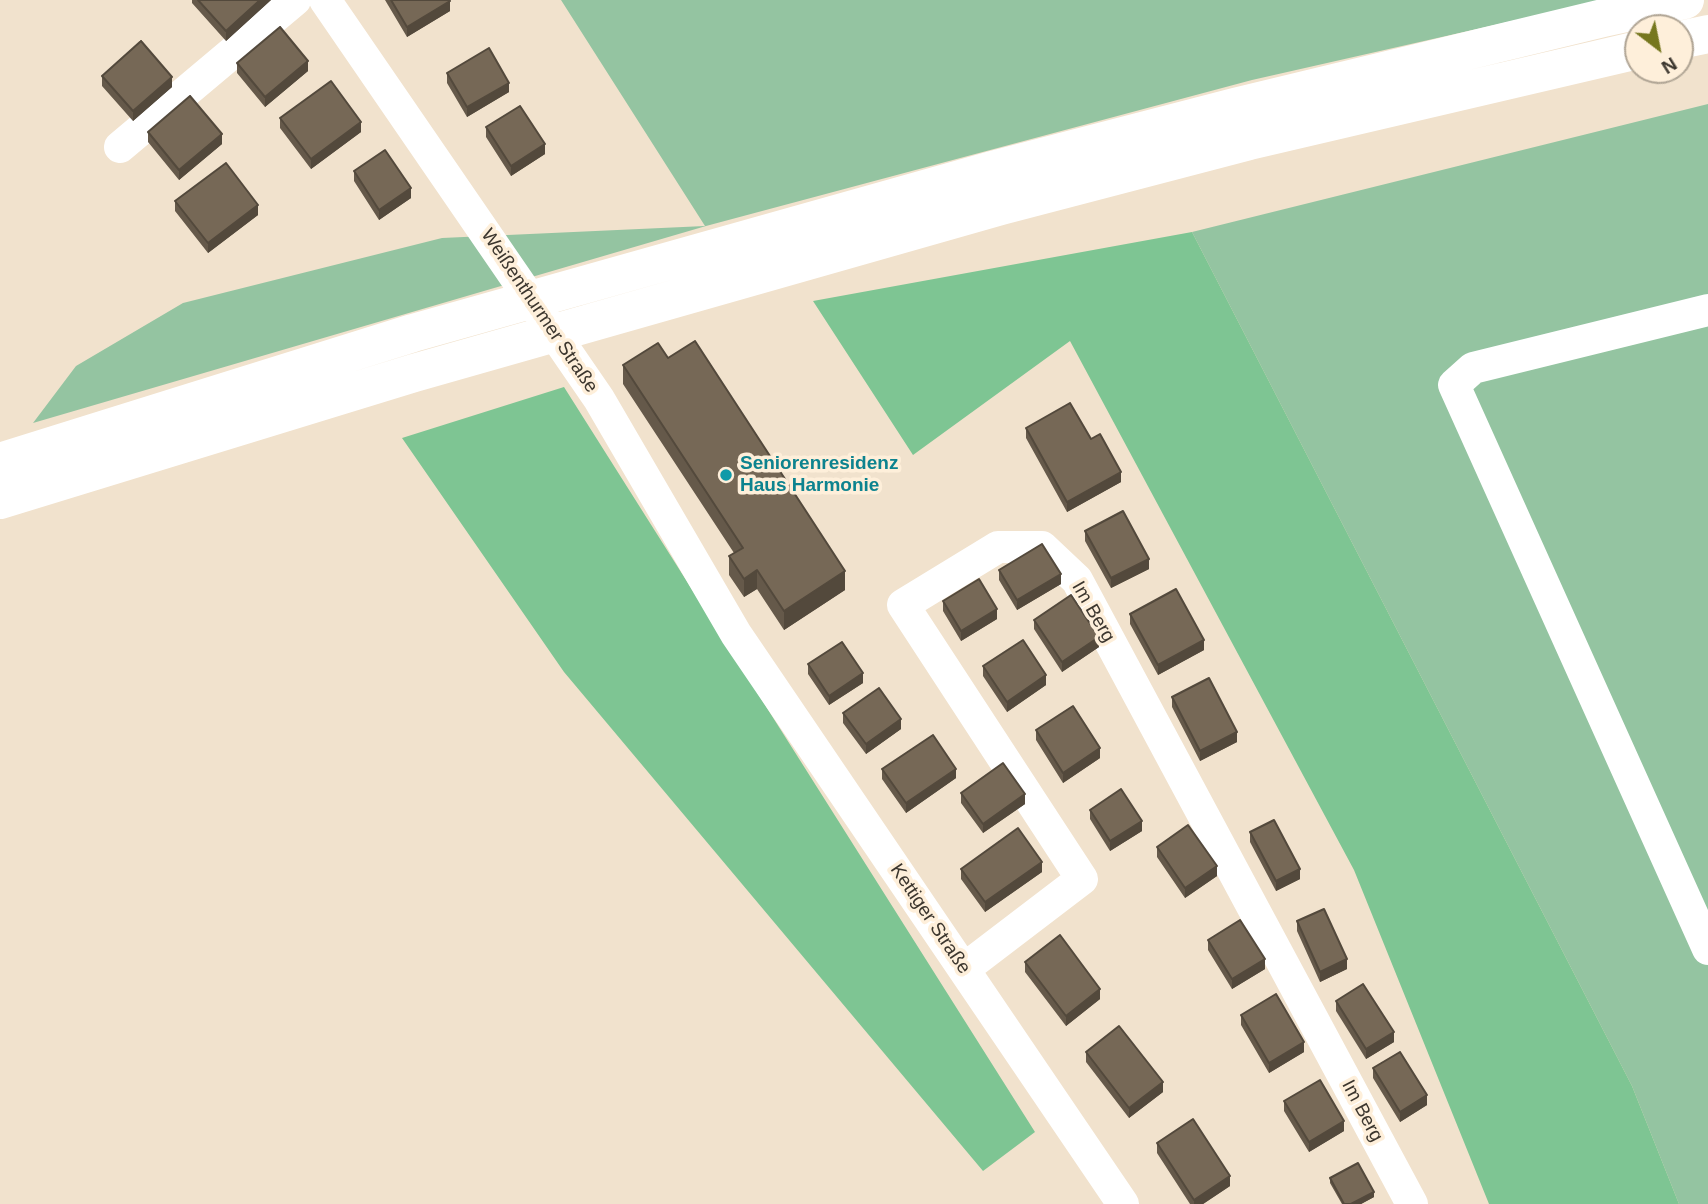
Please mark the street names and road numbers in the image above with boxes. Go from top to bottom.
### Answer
street label: Weißenthurmer Straße [476,225,602,397]
street label: Im Berg [1066,577,1120,647]
street label: Kettiger Straße [885,860,975,978]
street label: Im Berg [1336,1076,1388,1146]

